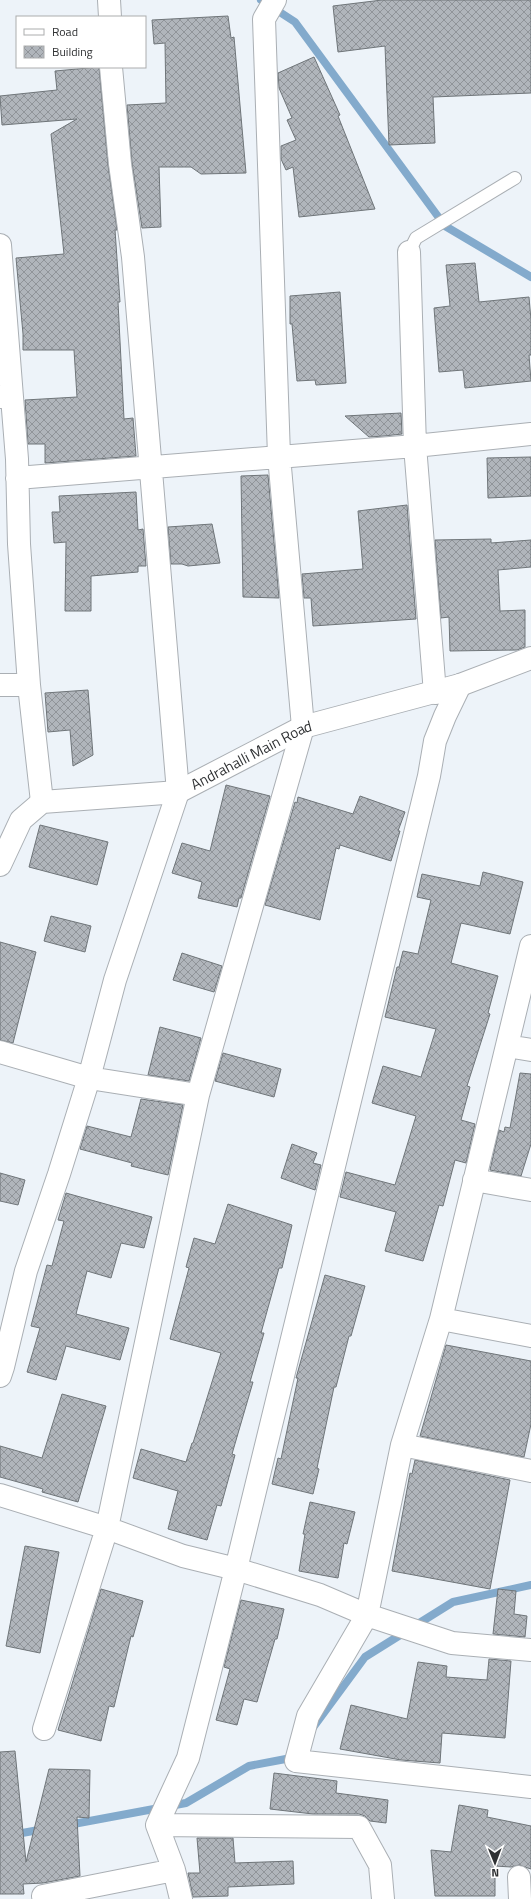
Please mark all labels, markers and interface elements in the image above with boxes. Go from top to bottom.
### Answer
legend [16,16,146,68]
text: Road [52,22,78,41]
text: Building [52,42,93,61]
street label: Andrahalli Main Road [186,714,314,795]
north arrow [475,1843,515,1883]
text: N [491,1865,499,1881]

